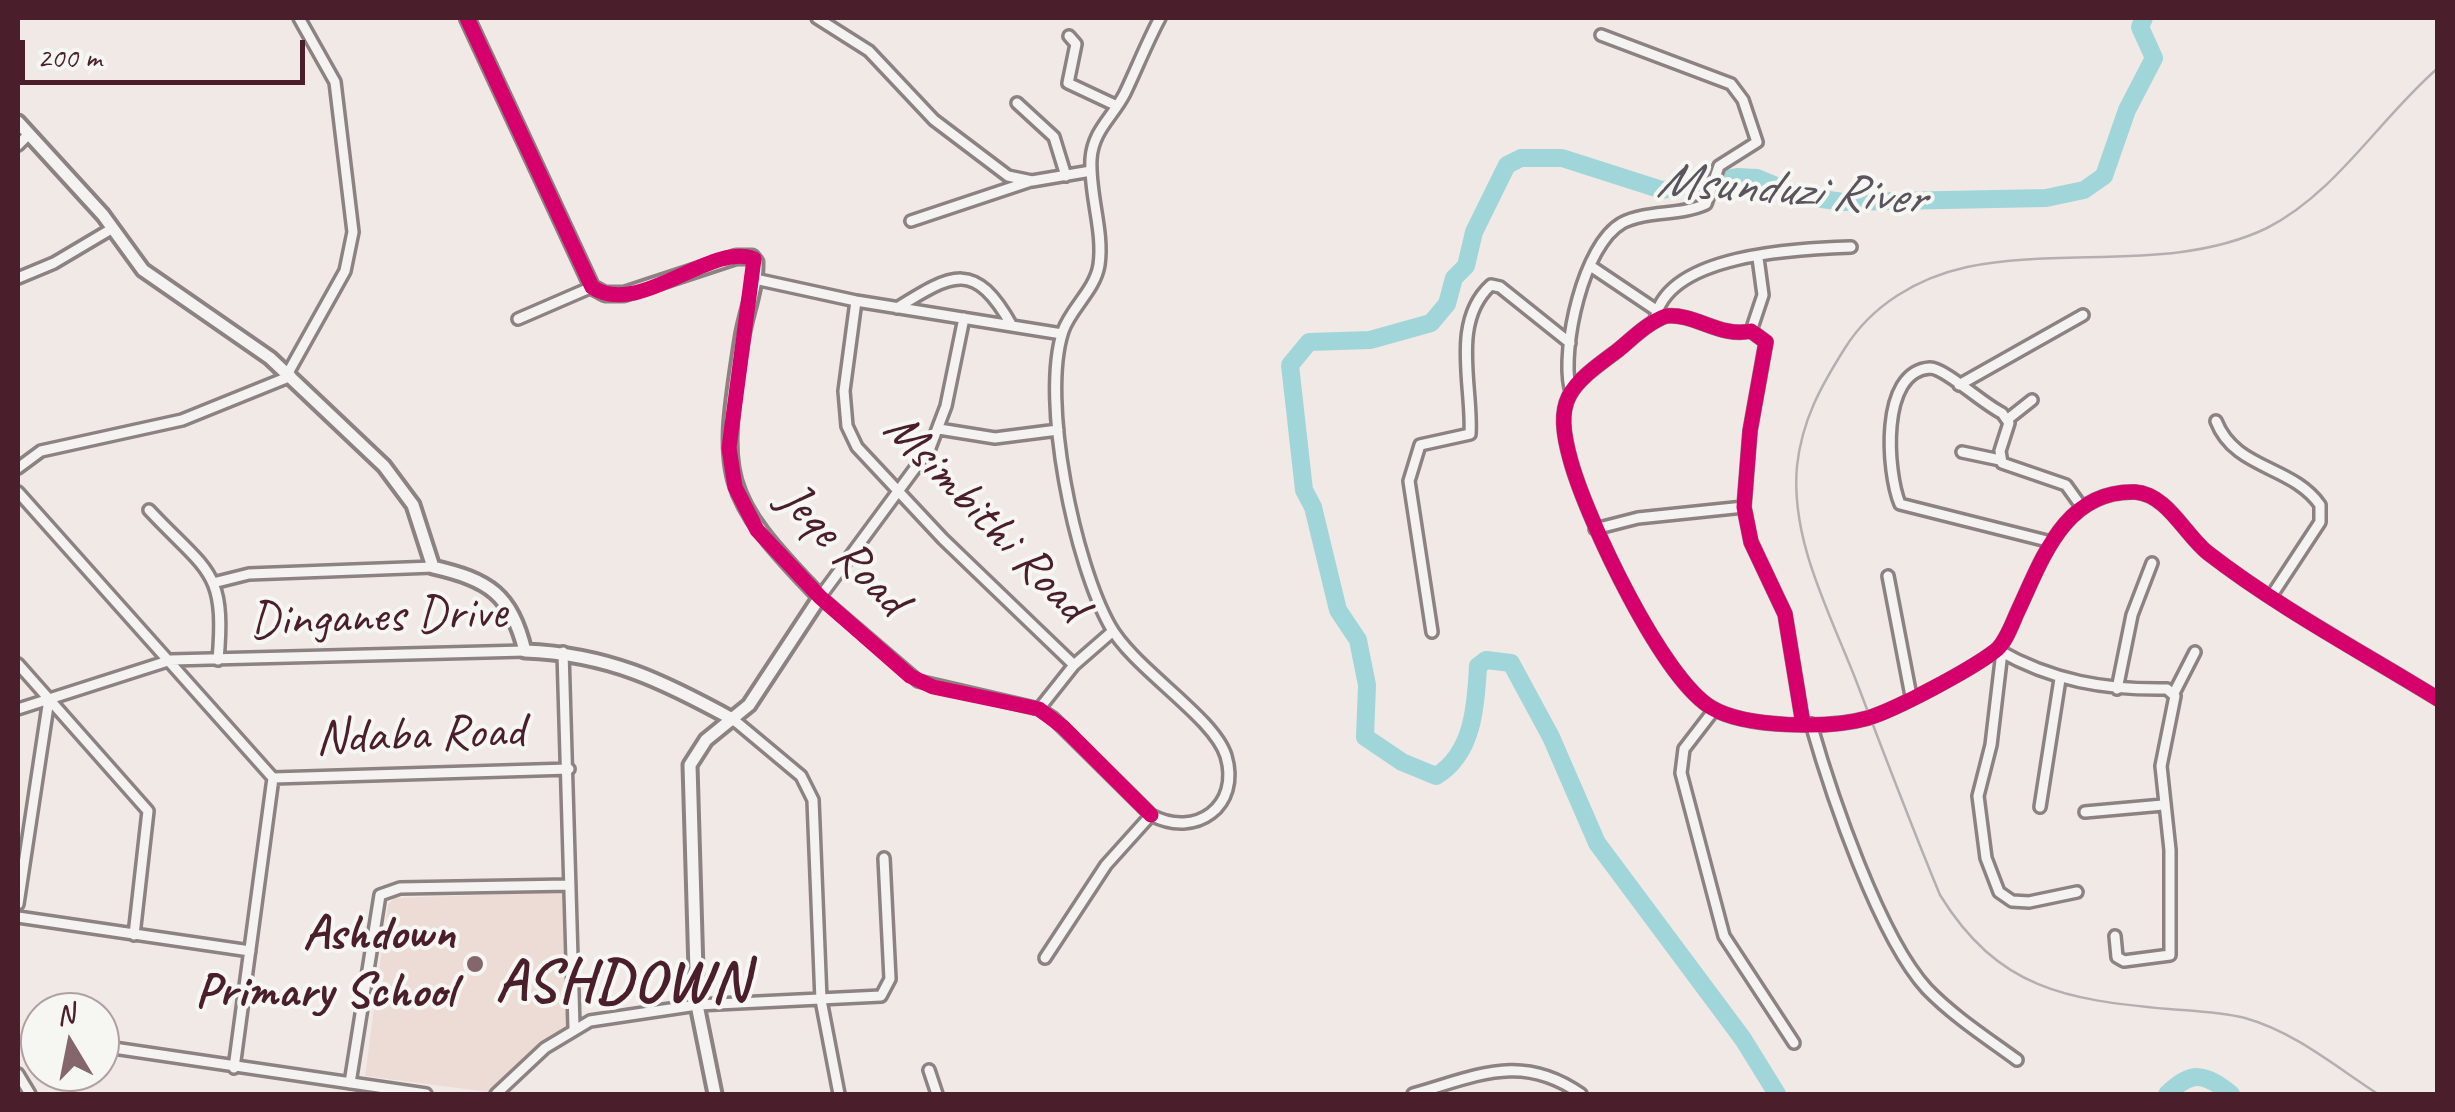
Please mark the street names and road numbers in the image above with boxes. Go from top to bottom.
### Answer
street label: Msimbithi Road [870,401,1100,635]
street label: Jeqe Road [764,471,920,629]
street label: Dinganes Drive [249,584,507,652]
street label: Ndaba Road [314,702,526,770]

